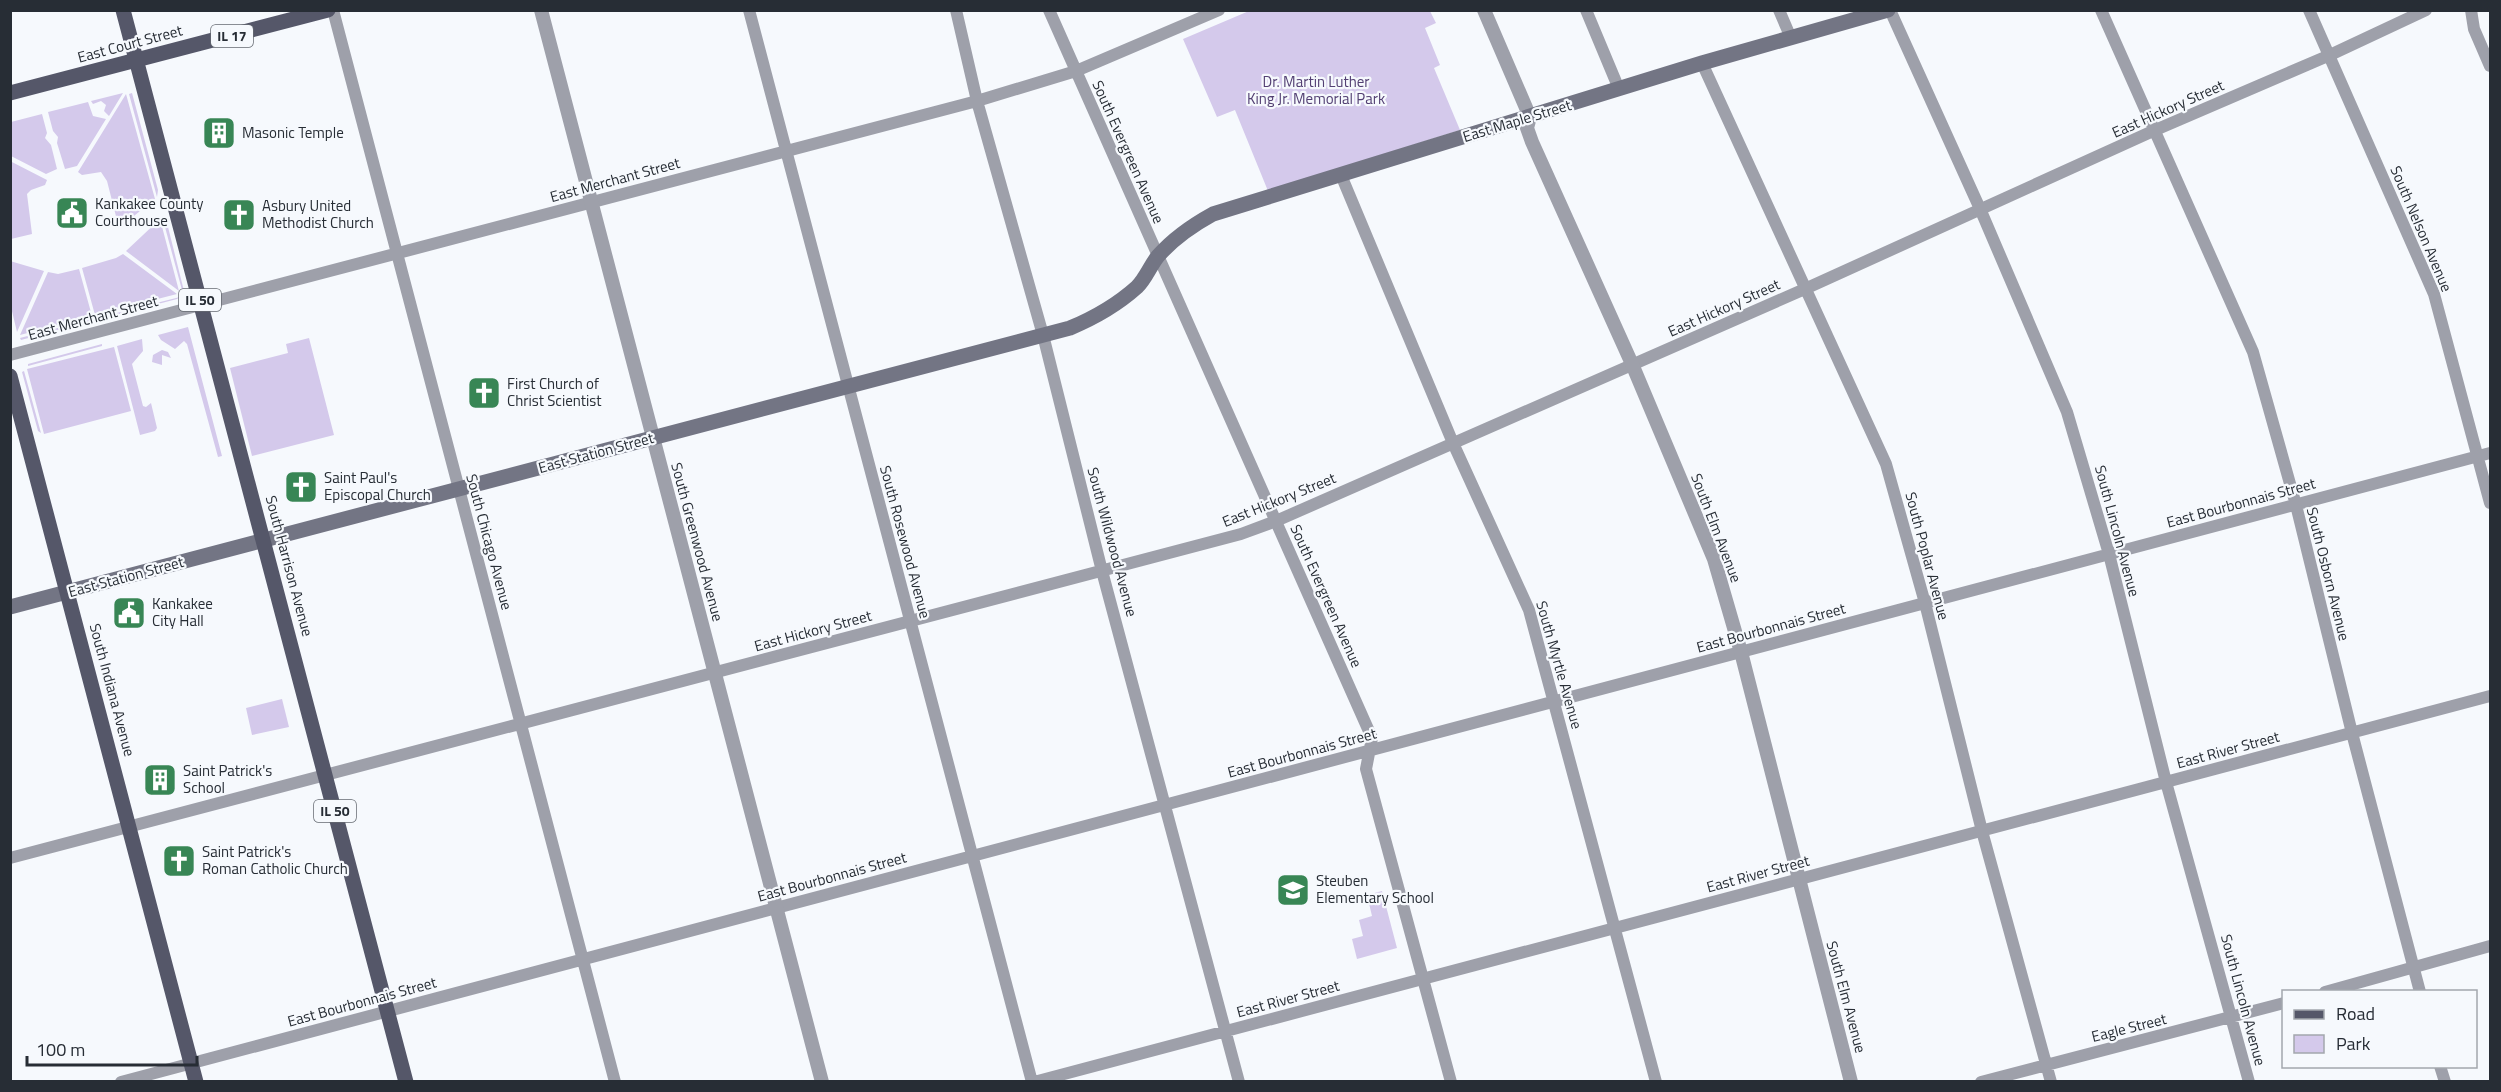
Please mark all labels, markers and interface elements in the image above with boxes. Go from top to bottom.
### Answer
street label: East Court Street [75,18,186,69]
road number: IL 17 [211,25,253,47]
park label: Dr. Martin Luther King Jr. Memorial Park [1247,70,1385,110]
street label: East Hickory Street [2108,73,2228,144]
street label: South Evergreen Avenue [1086,76,1170,227]
street label: East Maple Street [1460,93,1575,148]
building icon: Masonic Temple [201,115,237,151]
place label: Masonic Temple [242,121,344,144]
street label: East Merchant Street [547,151,683,208]
street label: South Nelson Avenue [2385,162,2458,295]
place label: Kankakee County Courthouse [95,192,204,232]
place label: Asbury United Methodist Church [262,194,374,234]
public building icon: Kankakee County Courthouse [54,195,90,231]
church icon: Asbury United Methodist Church [221,197,257,233]
street label: East Hickory Street [1664,272,1784,343]
street label: East Merchant Street [25,289,161,346]
road number: IL 50 [179,289,221,311]
place label: First Church of Christ Scientist [507,372,602,412]
church icon: First Church of Christ Scientist [466,375,502,411]
street label: East Station Street [536,426,657,479]
street label: South Greenwood Avenue [665,460,730,624]
street label: South Rosewood Avenue [874,463,937,621]
street label: South Lincoln Avenue [2089,463,2146,599]
street label: South Wildwood Avenue [1081,465,1144,619]
place label: Saint Paul's Episcopal Church [324,466,431,506]
street label: East Hickory Street [1219,466,1340,533]
church icon: Saint Paul's Episcopal Church [283,469,319,505]
street label: South Elm Avenue [1685,470,1748,586]
street label: South Chicago Avenue [460,471,519,612]
street label: East Bourbonnais Street [2164,471,2319,533]
street label: South Poplar Avenue [1899,489,1956,622]
street label: South Harrison Avenue [260,493,319,639]
street label: South Osborn Avenue [2301,505,2356,643]
street label: South Evergreen Avenue [1284,520,1368,671]
street label: East Station Street [66,550,187,603]
place label: Kankakee City Hall [152,592,213,632]
public building icon: Kankakee City Hall [111,595,147,631]
street label: East Bourbonnais Street [1694,596,1849,658]
street label: South Myrtle Avenue [1530,598,1589,732]
street label: East Hickory Street [752,604,875,657]
street label: South Indiana Avenue [84,621,141,759]
street label: East Bourbonnais Street [1225,721,1380,783]
street label: East River Street [2174,725,2283,774]
place label: Saint Patrick's School [183,759,272,799]
building icon: Saint Patrick's School [142,762,178,798]
road number: IL 50 [314,800,356,822]
place label: Saint Patrick's Roman Catholic Church [202,840,348,880]
church icon: Saint Patrick's Roman Catholic Church [161,843,197,879]
street label: East Bourbonnais Street [755,845,910,907]
street label: East River Street [1704,849,1813,898]
place label: Steuben Elementary School [1316,869,1434,909]
school or university icon: Steuben Elementary School [1275,872,1311,908]
street label: South Lincoln Avenue [2215,932,2272,1068]
street label: South Elm Avenue [1820,938,1872,1055]
street label: East Bourbonnais Street [285,970,440,1032]
street label: East River Street [1234,974,1343,1023]
legend [2282,990,2477,1068]
text: Road [2336,1000,2375,1027]
street label: Eagle Street [2089,1007,2170,1048]
scale bar [27,1029,196,1067]
text: Park [2336,1030,2371,1057]
text: 100 m [36,1036,85,1063]

